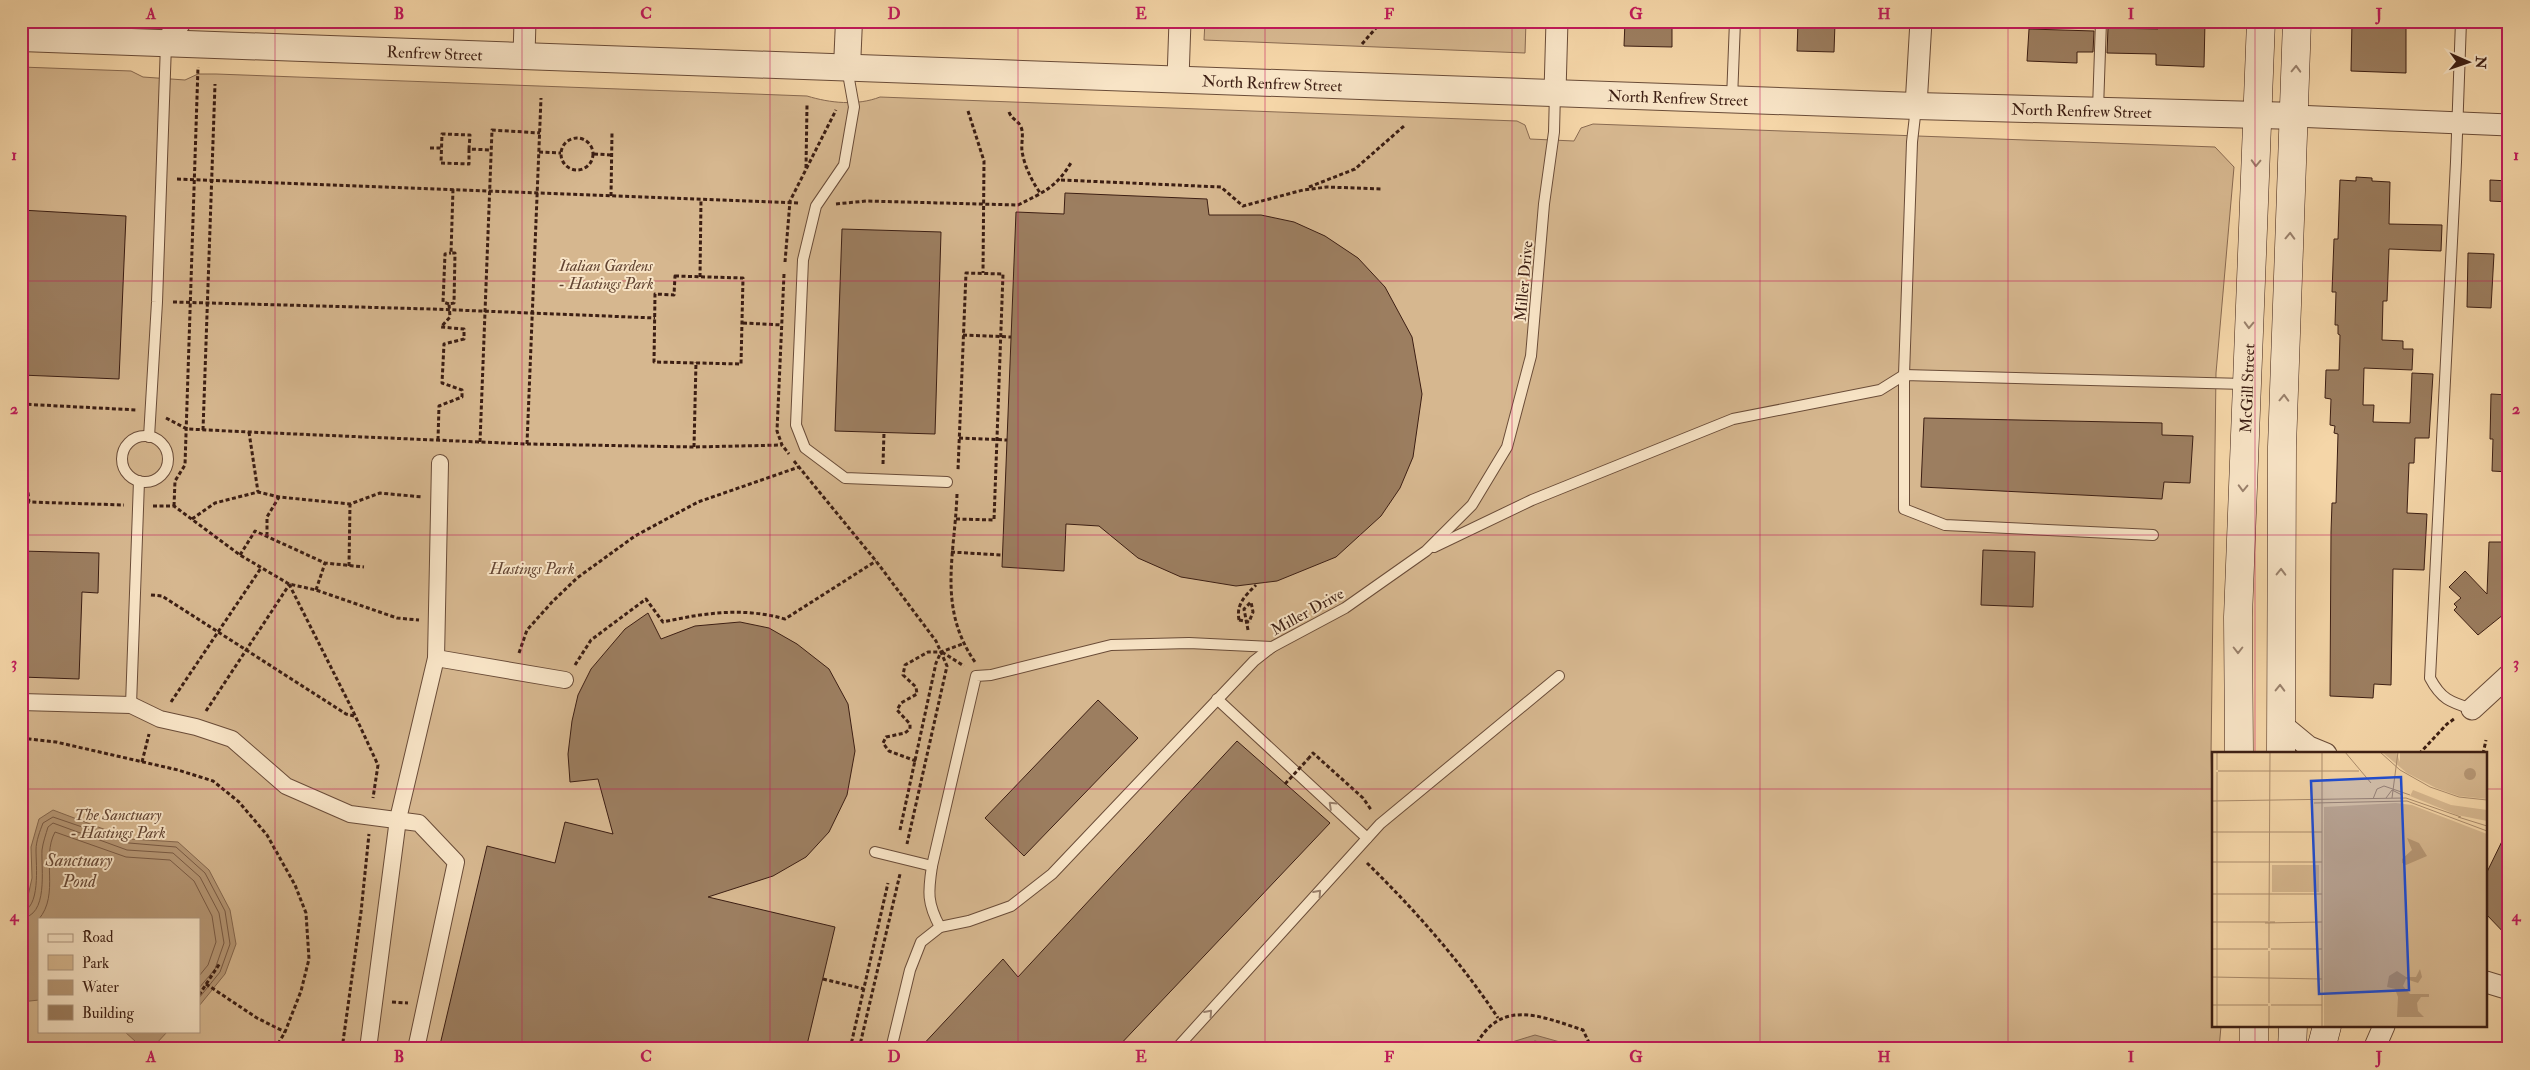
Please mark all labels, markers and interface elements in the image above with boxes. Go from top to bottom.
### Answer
text: A [145,4,157,24]
text: B [394,4,404,24]
text: C [640,4,652,24]
text: D [887,4,901,24]
text: E [1135,4,1147,24]
text: F [1384,4,1394,24]
text: G [1629,4,1643,24]
text: H [1877,4,1891,24]
text: I [2128,4,2135,24]
text: J [2375,4,2383,25]
north arrow [2442,38,2492,88]
street label: Renfrew Street [386,42,483,66]
text: N [2472,55,2489,69]
one-way arrow [2290,64,2301,72]
street label: North Renfrew Street [1202,71,1343,96]
street label: North Renfrew Street [1607,86,1748,111]
street label: North Renfrew Street [2011,100,2152,123]
text: 1 [11,145,17,165]
text: 1 [2513,145,2519,165]
one-way arrow [2251,160,2261,167]
one-way arrow [2285,231,2295,239]
street label: Miller Drive [1511,240,1537,322]
park label: Italian Gardens - Hastings Park [558,256,654,294]
one-way arrow [2244,322,2254,330]
street label: McGill Street [2236,343,2260,433]
one-way arrow [2279,394,2289,402]
text: 2 [10,399,18,419]
text: 2 [2512,399,2520,419]
one-way arrow [2237,484,2248,492]
park label: Hastings Park [488,559,575,579]
one-way arrow [2276,567,2286,575]
street label: Miller Drive [1267,583,1348,640]
one-way arrow [2233,646,2243,654]
text: 3 [11,653,17,673]
text: 3 [2513,653,2519,673]
one-way arrow [2275,683,2285,691]
inset map [2212,752,2488,1028]
one-way arrow [1328,802,1337,811]
park label: The Sanctuary - Hastings Park [70,805,166,843]
water label: Sanctuary Pond [45,849,113,893]
one-way arrow [1312,889,1321,898]
text: 4 [9,906,20,926]
text: 4 [2511,906,2522,926]
legend [38,918,200,1032]
text: Road [82,928,114,947]
text: Park [82,954,109,973]
text: Water [81,978,119,997]
text: Building [82,1004,134,1023]
one-way arrow [1203,1009,1212,1018]
text: A [145,1047,157,1067]
text: B [394,1047,404,1067]
text: C [640,1047,652,1067]
text: D [887,1047,901,1067]
text: E [1135,1047,1147,1067]
text: F [1384,1047,1394,1067]
text: G [1629,1047,1643,1067]
text: H [1877,1047,1891,1067]
text: I [2128,1047,2135,1067]
text: J [2375,1047,2383,1068]

